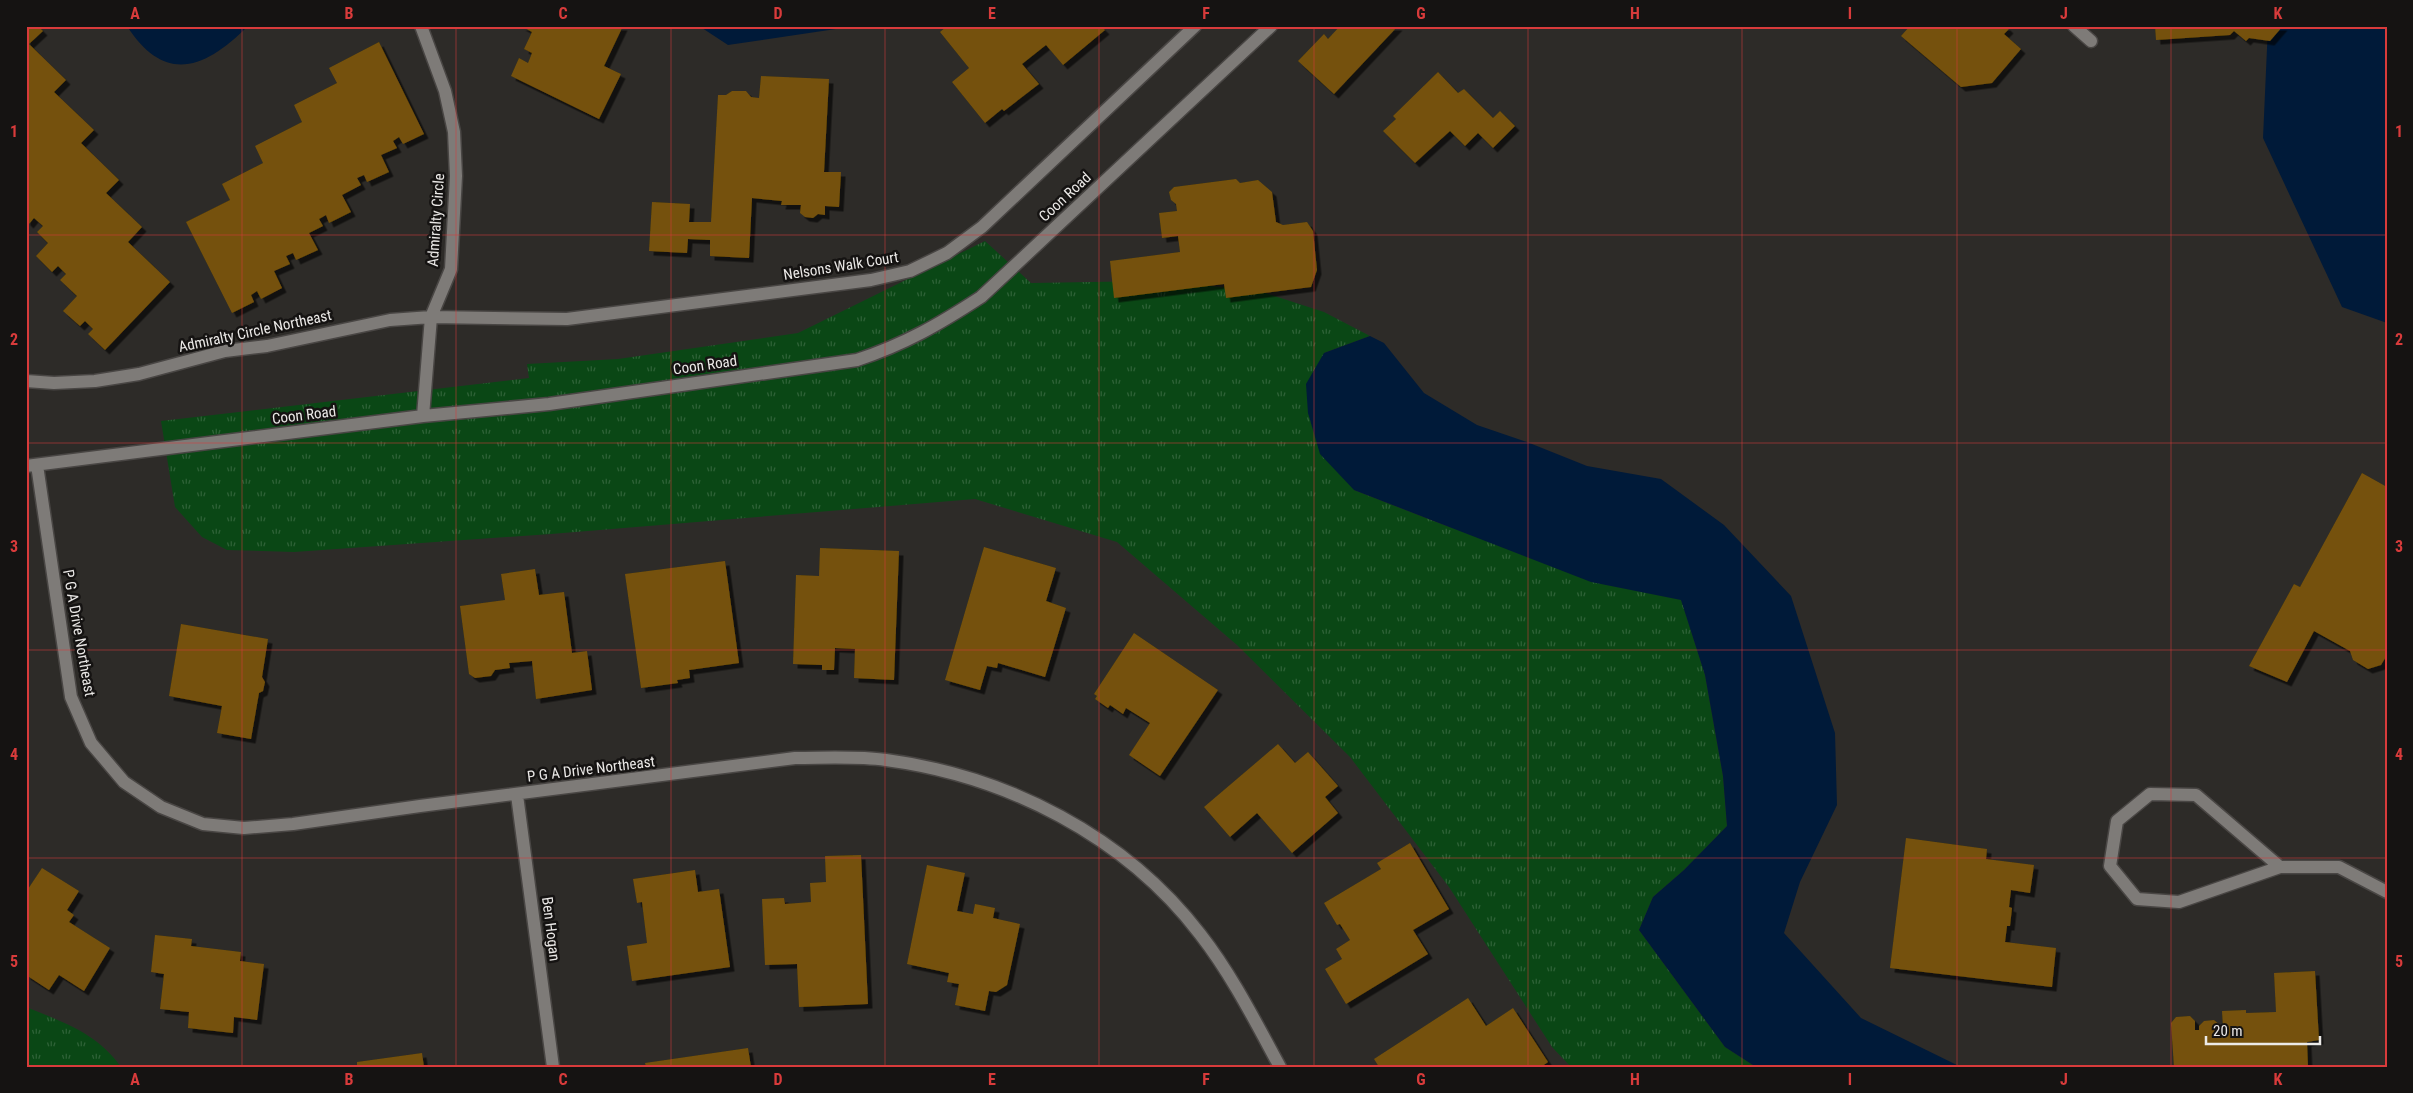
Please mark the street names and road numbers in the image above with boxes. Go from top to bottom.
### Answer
street label: Coon Road [1035,168,1095,226]
street label: Admiralty Circle [424,173,448,267]
street label: Nelsons Walk Court [782,248,900,284]
street label: Admiralty Circle Northeast [177,306,333,356]
street label: Coon Road [672,352,738,378]
street label: Coon Road [271,402,337,428]
street label: P G A Drive Northeast [59,568,99,698]
street label: P G A Drive Northeast [526,752,656,786]
street label: Ben Hogan [538,896,564,962]

